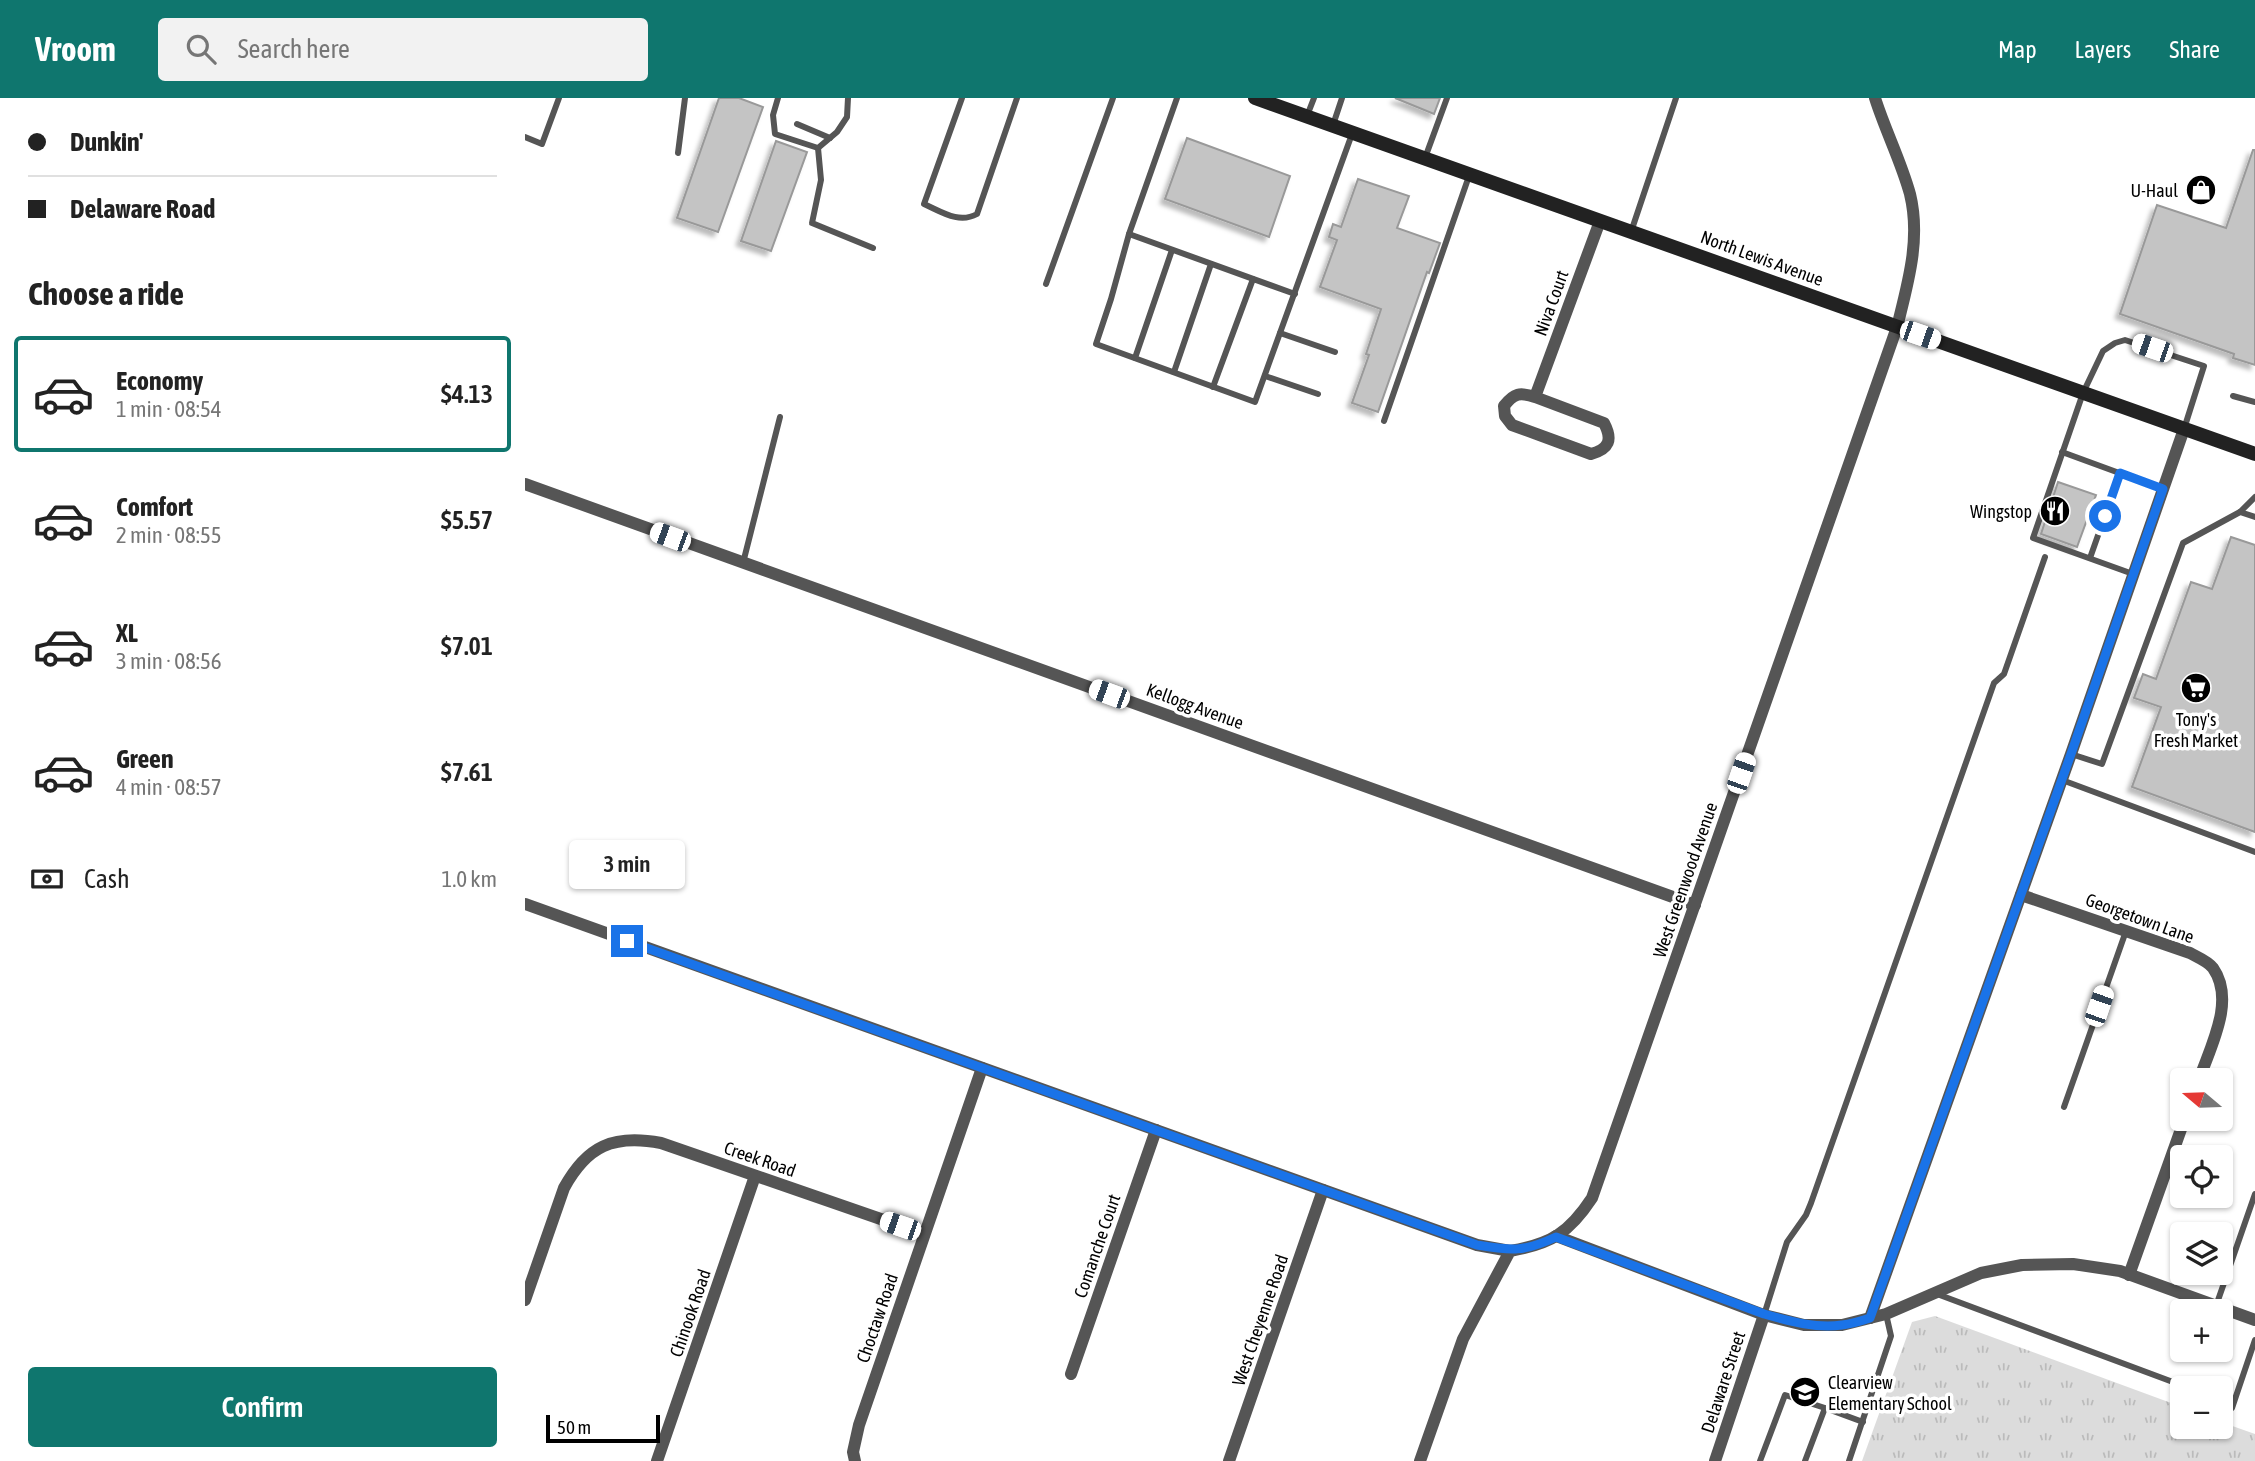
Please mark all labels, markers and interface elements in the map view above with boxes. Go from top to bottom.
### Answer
search box [158,18,648,81]
text: Vroom [35,30,116,68]
icon: search [182,30,220,68]
text: Search here [238,34,350,64]
text: Map [1998,36,2037,63]
text: Layers [2075,36,2131,63]
text: Share [2169,36,2220,63]
text: Dunkin' [70,127,143,157]
shop icon: U-Haul [2184,173,2218,207]
place label: U-Haul [2131,180,2178,201]
text: Delaware Road [70,194,215,224]
street label: North Lewis Avenue [1698,226,1826,290]
street label: Niva Court [1529,267,1573,339]
text: Choose a ride [28,275,184,312]
car [1897,318,1944,352]
car [2129,331,2176,365]
icon: car [32,363,95,426]
text: Economy [116,366,203,396]
text: $4.13 [441,379,493,409]
text: 1 min · 08:54 [116,396,222,422]
icon: car [32,489,95,552]
text: Comfort [116,492,193,522]
restaurant icon: Wingstop [2038,494,2072,528]
route start [2089,500,2121,532]
place label: Wingstop [1970,501,2032,522]
text: $5.57 [441,505,493,535]
car [647,520,694,554]
text: 2 min · 08:55 [116,522,222,548]
icon: car [32,615,95,678]
text: XL [116,618,138,648]
text: $7.01 [441,631,493,661]
text: 3 min · 08:56 [116,648,222,674]
supermarket icon: Tony's Fresh Market [2179,671,2213,705]
car [1086,677,1133,711]
street label: Kellogg Avenue [1144,679,1246,733]
place label: Tony's Fresh Market [2154,709,2238,751]
icon: car [32,741,95,804]
text: Green [116,744,174,774]
car [1725,750,1758,796]
text: $7.61 [441,757,493,787]
text: 4 min · 08:57 [116,774,222,800]
street label: West Greenwood Avenue [1649,800,1721,960]
callout: 3 min [569,840,685,888]
text: 3 min [604,851,650,877]
icon: cash [28,860,66,898]
text: Cash [84,864,130,894]
text: 1.0 km [441,866,497,892]
street label: Georgetown Lane [2083,889,2197,947]
route end [611,925,643,957]
car [2083,983,2116,1029]
north arrow [2170,1068,2233,1130]
map controls [2170,1068,2233,1439]
street label: Creek Road [721,1137,799,1181]
button: locate [2170,1145,2233,1208]
street label: Comanche Court [1069,1191,1125,1301]
car [877,1209,924,1243]
button: layers [2170,1222,2233,1285]
street label: West Cheyenne Road [1228,1252,1292,1388]
street label: Chinook Road [665,1266,715,1360]
street label: Choctaw Road [852,1271,902,1365]
button: + [2170,1299,2233,1362]
street label: Delaware Street [1697,1328,1749,1436]
button: Confirm [28,1367,497,1447]
place label: Clearview Elementary School [1828,1372,1952,1414]
school or university icon: Clearview Elementary School [1788,1375,1822,1409]
button: − [2170,1376,2233,1439]
scale bar [546,1412,660,1444]
text: 50 m [557,1416,591,1438]

